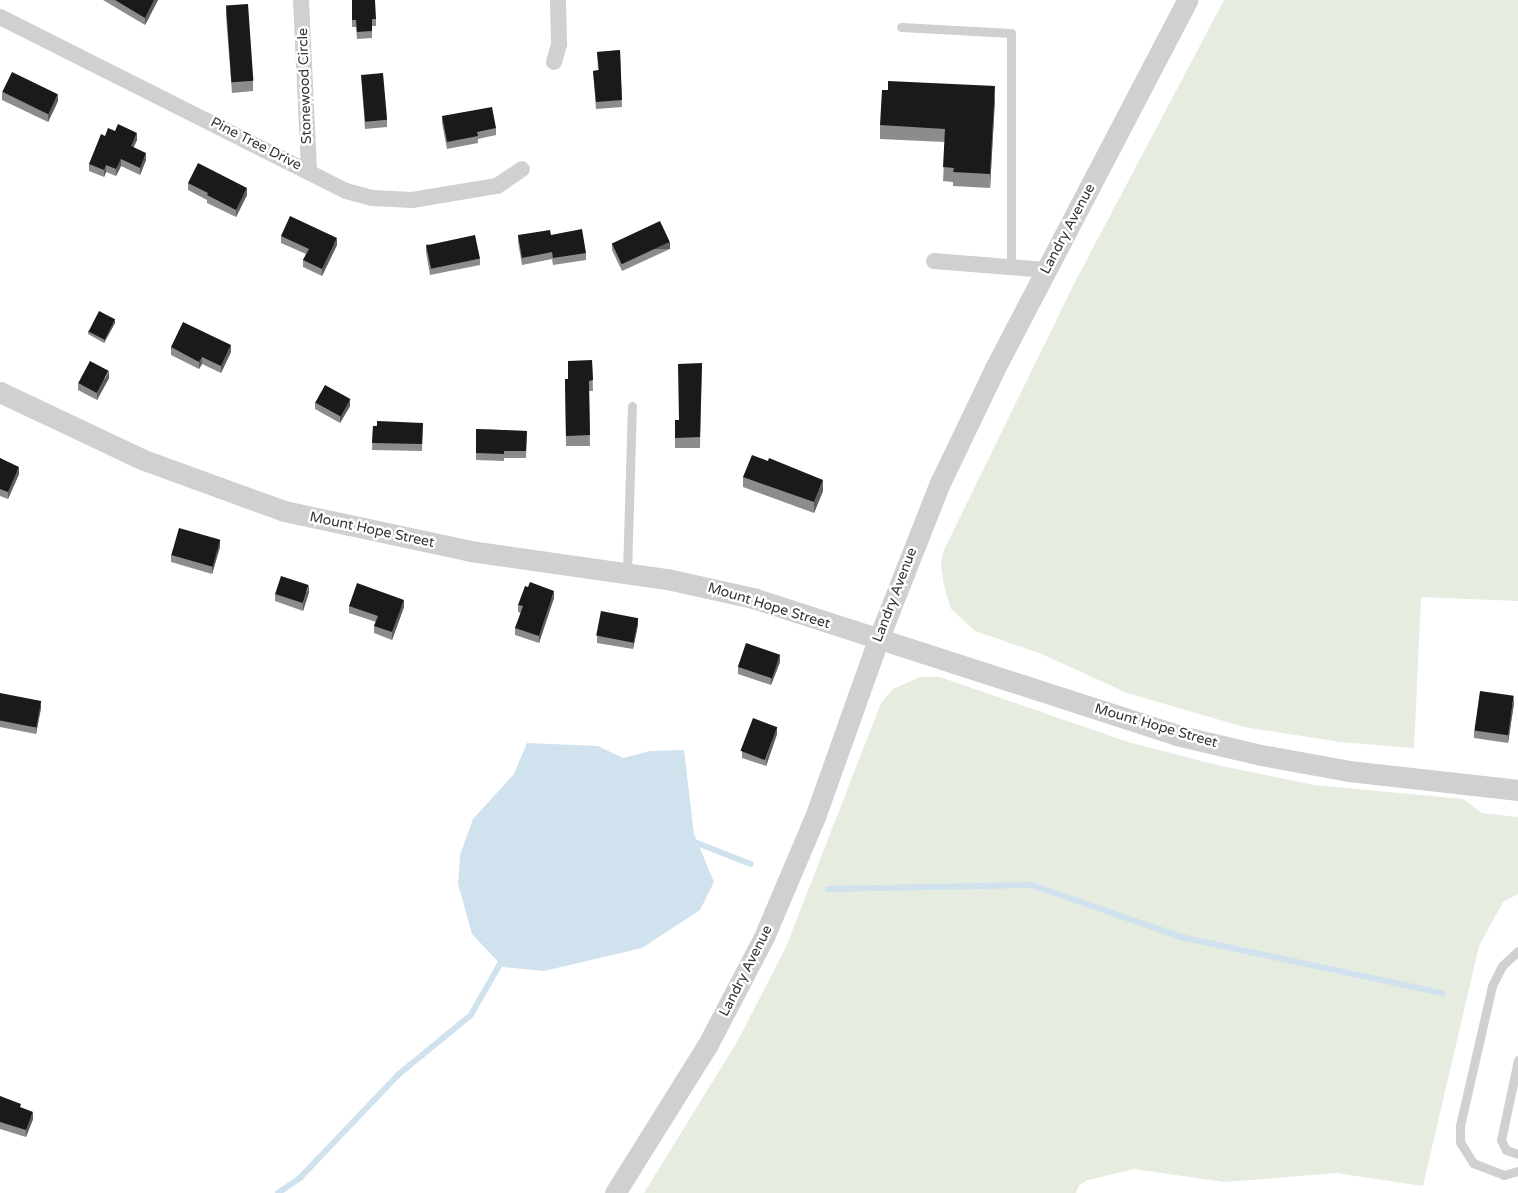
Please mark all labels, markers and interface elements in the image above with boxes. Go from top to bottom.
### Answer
street label: Stonewood Circle [295,28,315,144]
street label: Pine Tree Drive [208,114,304,174]
street label: Landry Avenue [1037,181,1099,277]
street label: Mount Hope Street [308,509,436,551]
street label: Landry Avenue [869,545,921,645]
street label: Mount Hope Street [706,579,832,633]
street label: Mount Hope Street [1093,700,1219,752]
street label: Landry Avenue [716,923,776,1019]

